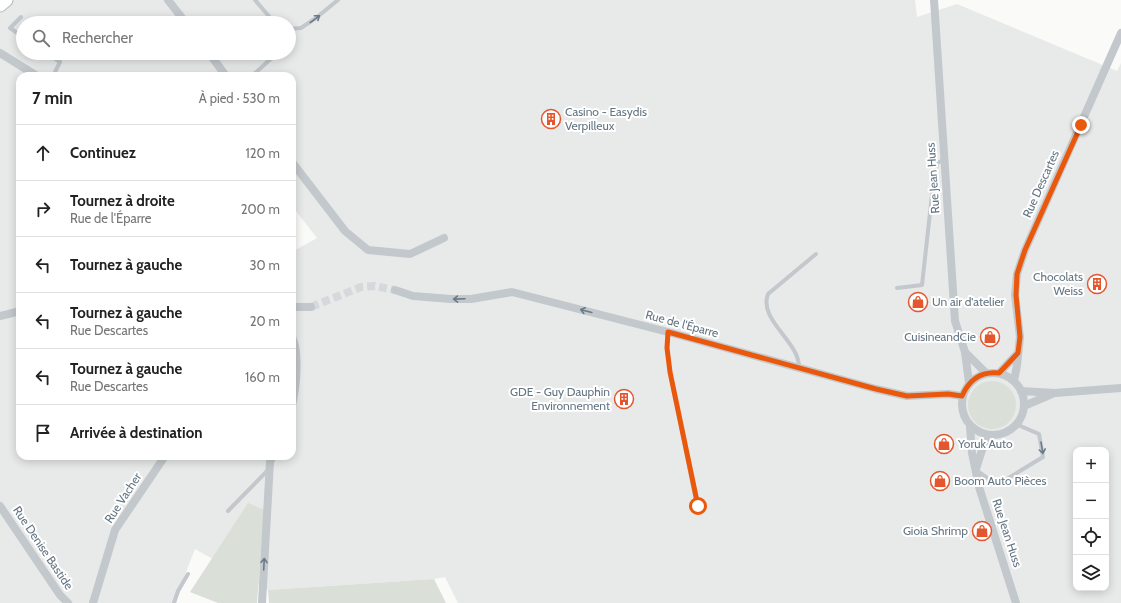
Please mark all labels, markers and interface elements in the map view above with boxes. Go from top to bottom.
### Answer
one-way arrow [310,14,321,23]
search box [16,16,296,60]
icon: search [30,27,52,49]
text: Rechercher [62,29,133,47]
text: 7 min [32,88,73,108]
text: À pied · 530 m [199,90,280,106]
place label: Casino - Easydis Verpilleux [565,104,647,133]
building icon: Casino - Easydis Verpilleux [540,108,562,130]
route end [1072,116,1090,134]
icon: ahead [32,142,54,164]
street label: Rue Jean Huss [923,142,942,214]
text: Continuez [70,144,136,162]
text: 120 m [246,145,280,161]
street label: Rue Descartes [1019,148,1062,220]
text: Tournez à droite [70,192,175,210]
icon: right [32,198,54,220]
text: 200 m [241,201,280,217]
text: Rue de l'Éparre [70,210,151,226]
icon: left [32,254,54,276]
text: Tournez à gauche [70,256,182,274]
text: 30 m [250,257,280,273]
place label: Chocolats Weiss [1033,269,1083,298]
building icon: Chocolats Weiss [1086,273,1108,295]
shop icon: Un air d'atelier [907,291,929,313]
place label: Un air d'atelier [932,294,1005,309]
one-way arrow [453,295,466,303]
text: Tournez à gauche [70,304,182,322]
one-way arrow [580,307,593,314]
street label: Rue de l'Éparre [644,307,720,340]
icon: left [32,310,54,332]
text: 20 m [250,313,280,329]
text: Rue Descartes [70,322,148,338]
shop icon: CuisineandCie [979,326,1001,348]
place label: CuisineandCie [904,329,976,344]
text: Tournez à gauche [70,360,182,378]
icon: left [32,366,54,388]
text: 160 m [245,369,280,385]
text: Rue Descartes [70,378,148,394]
place label: GDE - Guy Dauphin Environnement [510,384,610,413]
building icon: GDE - Guy Dauphin Environnement [613,388,635,410]
icon: arrive [32,422,54,444]
text: Arrivée à destination [70,424,202,442]
shop icon: Yoruk Auto [933,433,955,455]
place label: Yoruk Auto [957,436,1013,451]
one-way arrow [1038,441,1046,454]
map controls [1073,447,1109,591]
button: + [1073,447,1109,483]
street label: Rue Vacher [101,470,144,526]
shop icon: Boom Auto Pièces [929,470,951,492]
place label: Boom Auto Pièces [954,473,1046,488]
button: − [1073,483,1109,519]
route start [689,497,707,515]
street label: Rue Jean Huss [989,497,1026,569]
street label: Rue Denise Bastide [10,503,77,592]
button: locate [1073,519,1109,555]
shop icon: Gioia Shrimp [971,520,993,542]
place label: Gioia Shrimp [903,523,968,538]
button: layers [1073,555,1109,591]
one-way arrow [260,558,268,571]

